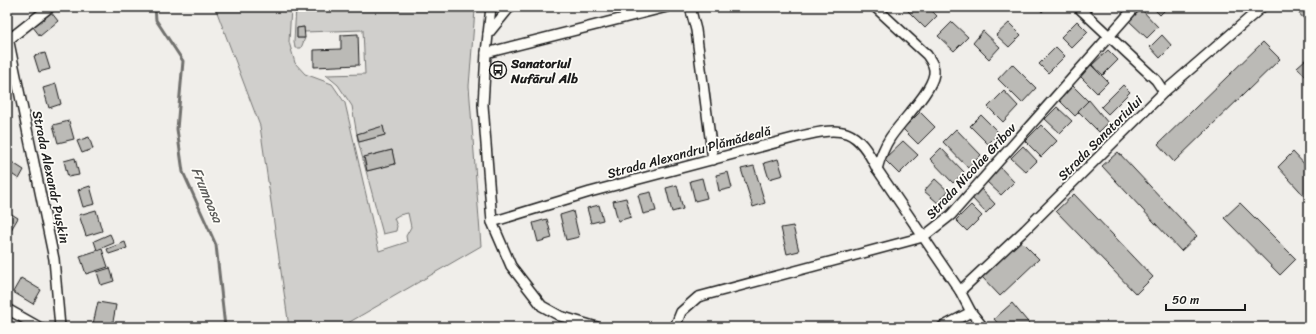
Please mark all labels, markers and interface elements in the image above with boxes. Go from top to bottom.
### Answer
place label: Sanatoriul Nufărul Alb [510,52,578,90]
bus stop icon: Sanatoriul Nufărul Alb [488,60,508,80]
street label: Strada Sanatoriului [1052,90,1148,186]
street label: Strada Alexandr Pușkin [26,109,76,245]
street label: Strada Nicolae Gribov [920,117,1023,224]
street label: Strada Alexandru Plămădeală [605,119,774,185]
water label: Frumoasa [184,163,230,228]
scale bar [1166,286,1245,312]
text: 50 m [1172,289,1199,311]

